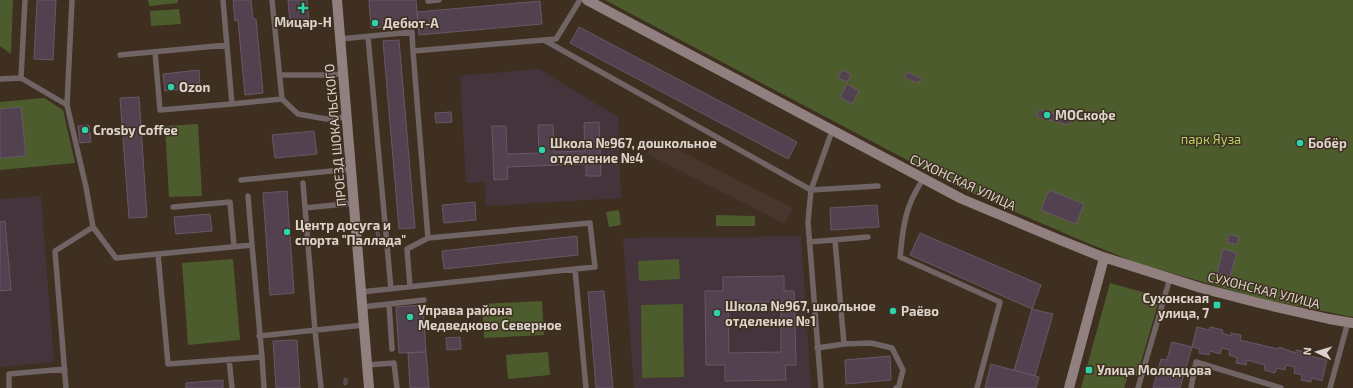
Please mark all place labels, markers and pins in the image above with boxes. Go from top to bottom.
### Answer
marker: Мицар-Н [298,3,308,13]
place label: Мицар-Н [274,14,332,30]
place label: Дебют-А [383,15,439,31]
marker: Дебют-А [370,18,380,28]
place label: Ozon [179,79,210,95]
marker: Ozon [166,82,176,92]
place label: МОСкофе [1055,107,1116,123]
marker: МОСкофе [1042,110,1052,120]
place label: Crosby Coffee [93,122,178,138]
marker: Crosby Coffee [80,125,90,135]
place label: Школа №967, дошкольное отделение №4 [550,135,717,166]
place label: Бобёр [1308,135,1347,151]
marker: Бобёр [1295,138,1305,148]
marker: Школа №967, дошкольное отделение №4 [537,145,547,155]
place label: Центр досуга и спорта "Паллада" [295,217,406,248]
marker: Центр досуга и спорта "Паллада" [282,227,292,237]
place label: Сухонская улица, 7 [1142,290,1209,321]
place label: Школа №967, школьное отделение №1 [725,298,876,329]
marker: Сухонская улица, 7 [1212,300,1222,310]
place label: Управа района Медведково Северное [418,302,562,333]
place label: Раёво [901,303,939,319]
marker: Раёво [888,306,898,316]
marker: Школа №967, школьное отделение №1 [712,308,722,318]
marker: Управа района Медведково Северное [405,312,415,322]
place label: Улица Молодцова [1097,362,1212,378]
marker: Улица Молодцова [1084,365,1094,375]

